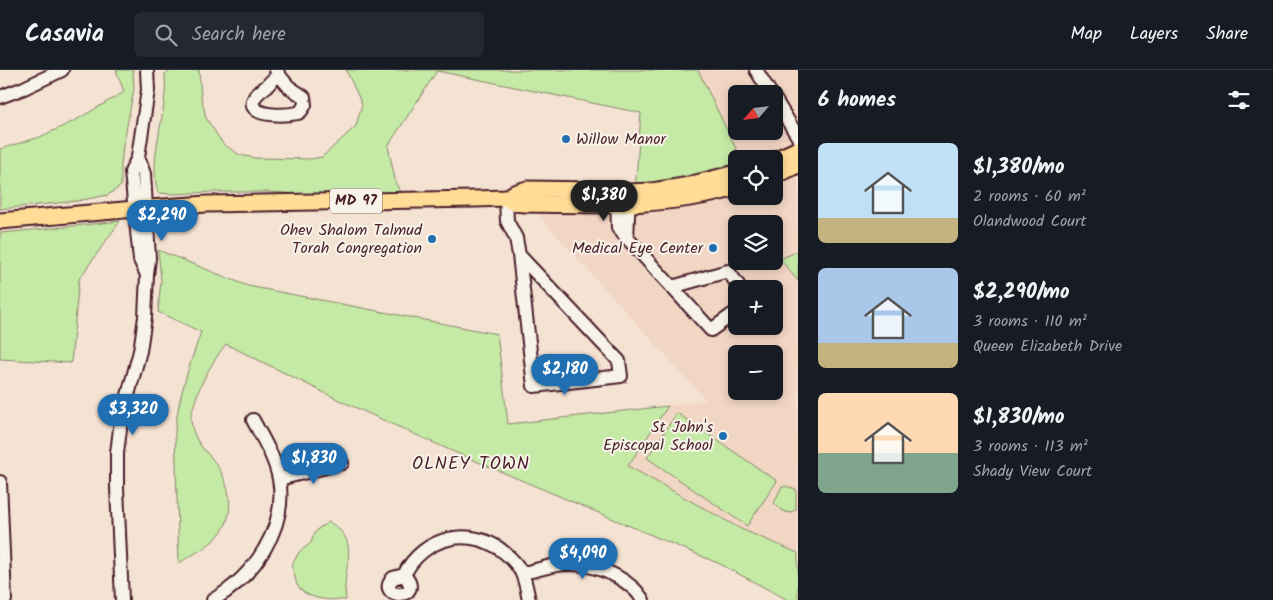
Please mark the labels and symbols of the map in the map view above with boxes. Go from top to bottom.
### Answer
north arrow [728,85,782,140]
place label: Willow Manor [576,127,667,152]
marker: Willow Manor [560,133,572,145]
pin: $1,380 [563,180,645,222]
road number: MD 97 [330,188,382,214]
pin: $2,290 [121,200,203,242]
place label: Ohev Shalom Talmud Torah Congregation [280,218,423,261]
marker: Ohev Shalom Talmud Torah Congregation [426,233,438,245]
place label: Medical Eye Center [572,236,705,261]
marker: Medical Eye Center [707,242,719,254]
pin: $2,180 [524,354,606,396]
pin: $3,320 [92,394,174,436]
place label: St John's Episcopal School [603,415,713,458]
marker: St John's Episcopal School [717,430,729,442]
pin: $1,830 [273,442,355,485]
district label: OLNEY TOWN [412,450,530,479]
pin: $4,090 [542,538,624,580]

